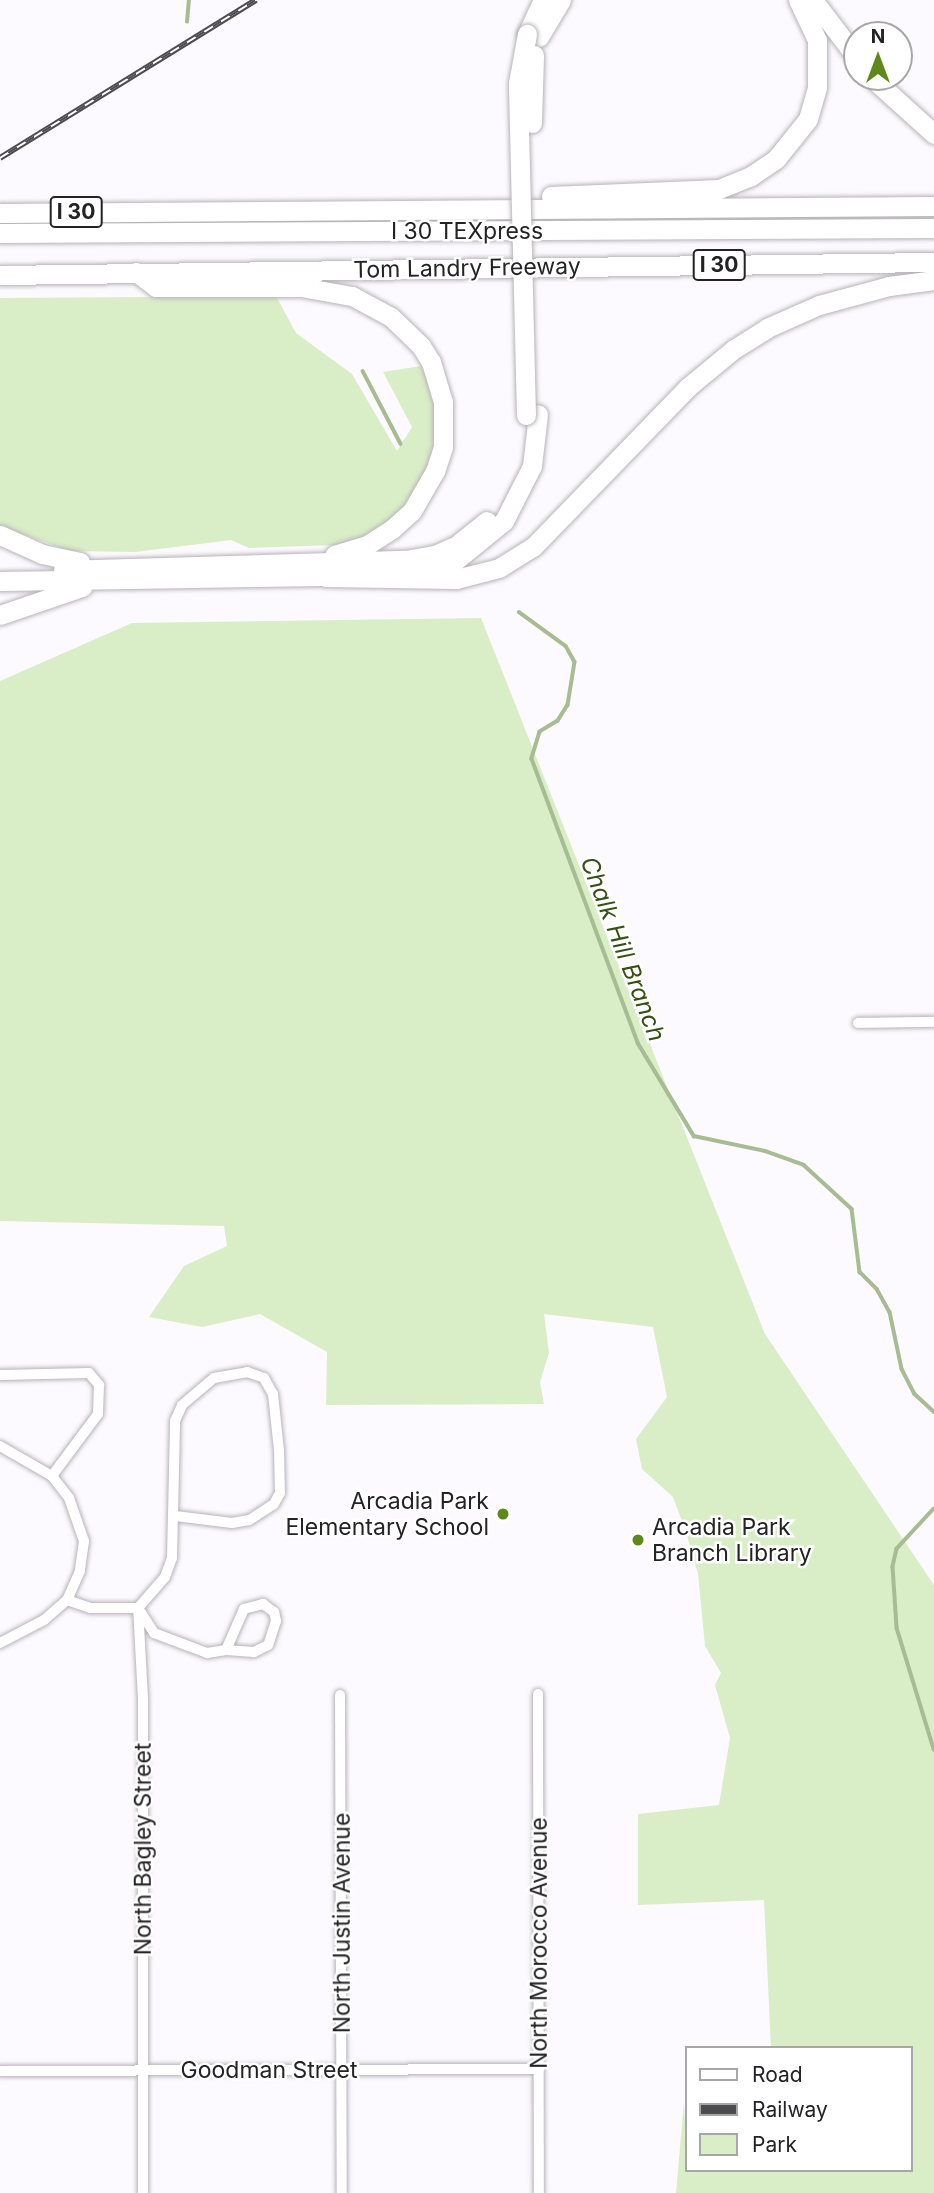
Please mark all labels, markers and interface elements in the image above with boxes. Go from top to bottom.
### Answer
north arrow [843,21,913,91]
text: N [871,25,885,48]
road number: I 30 [48,194,104,230]
street label: I 30 TEXpress [391,217,543,245]
road number: I 30 [691,247,747,282]
street label: Tom Landry Freeway [353,252,581,284]
water label: Chalk Hill Branch [575,853,671,1045]
place label: Arcadia Park Elementary School [285,1487,489,1541]
marker: Arcadia Park Elementary School [495,1506,511,1522]
place label: Arcadia Park Branch Library [652,1513,812,1567]
marker: Arcadia Park Branch Library [630,1532,646,1548]
street label: North Bagley Street [129,1743,157,1955]
street label: North Justin Avenue [328,1813,356,2033]
street label: North Morocco Avenue [525,1817,553,2069]
legend [685,2046,913,2172]
street label: Goodman Street [181,2056,357,2084]
text: Road [752,2062,803,2087]
text: Railway [752,2097,828,2122]
text: Park [752,2132,797,2157]

